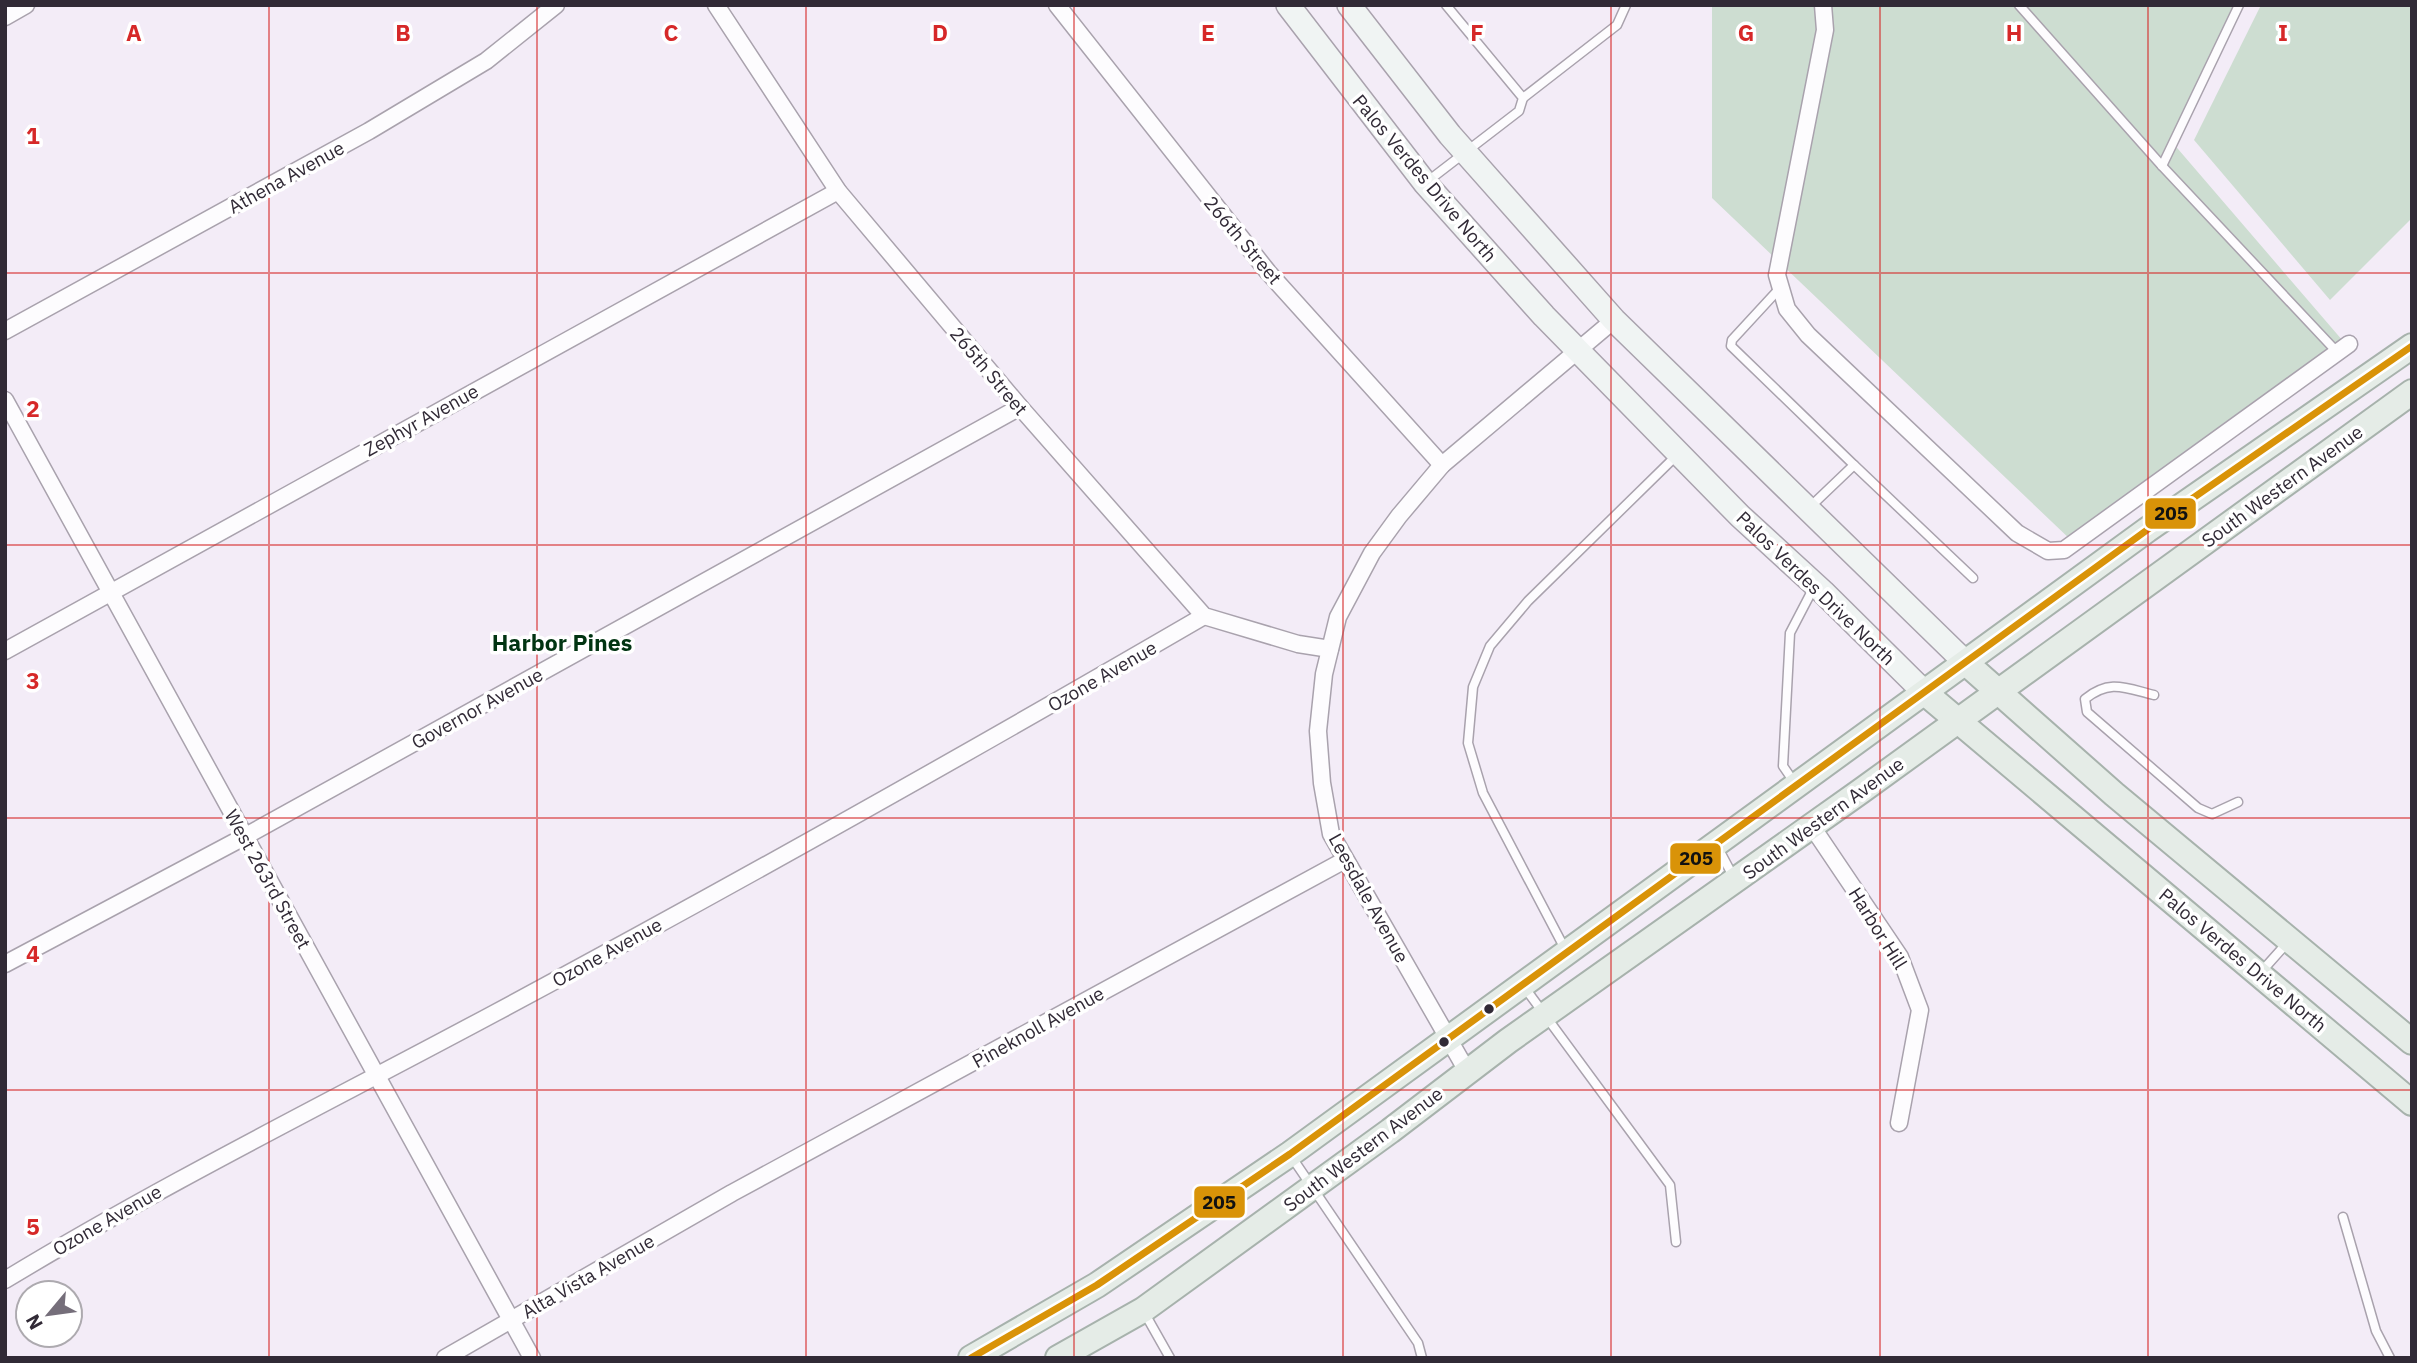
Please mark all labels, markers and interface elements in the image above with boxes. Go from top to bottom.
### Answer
text: A [126,17,142,47]
text: B [395,17,411,47]
text: C [664,17,679,47]
text: D [932,17,948,47]
text: E [1201,17,1215,47]
text: F [1470,17,1484,47]
text: G [1738,17,1754,47]
text: H [2006,17,2022,47]
text: I [2278,17,2288,47]
street label: Palos Verdes Drive North [1348,89,1502,267]
text: 1 [26,120,40,150]
street label: Athena Avenue [224,135,348,219]
street label: 266th Street [1199,191,1287,289]
street label: 265th Street [945,322,1033,420]
street label: Zephyr Avenue [359,379,483,461]
text: 2 [26,393,40,423]
street label: South Western Avenue [2197,419,2367,553]
line badge: 205 [2144,497,2197,530]
text: 205 [2154,501,2188,525]
street label: Palos Verdes Drive North [1732,506,1900,670]
district label: Harbor Pines [492,627,632,657]
street label: Ozone Avenue [1043,635,1161,717]
street label: Governor Avenue [407,662,547,754]
text: 3 [26,665,40,695]
street label: South Western Avenue [1738,751,1908,885]
street label: West 263rd Street [220,805,316,953]
street label: Leesdale Avenue [1324,829,1414,967]
line badge: 205 [1669,842,1722,875]
text: 205 [1679,846,1713,870]
street label: Harbor Hill [1843,883,1913,973]
street label: Palos Verdes Drive North [2154,883,2332,1037]
street label: Ozone Avenue [548,912,666,992]
text: 4 [26,938,40,968]
street label: Pineknoll Avenue [968,981,1108,1073]
unlabelled marker [1482,1002,1496,1016]
unlabelled marker [1437,1035,1451,1049]
street label: South Western Avenue [1279,1081,1447,1217]
street label: Ozone Avenue [48,1179,166,1261]
line badge: 205 [1193,1185,1246,1219]
text: 205 [1202,1190,1236,1214]
text: 5 [26,1211,40,1241]
street label: Alta Vista Avenue [518,1228,658,1324]
north arrow [14,1279,84,1349]
text: N [20,1310,48,1334]

